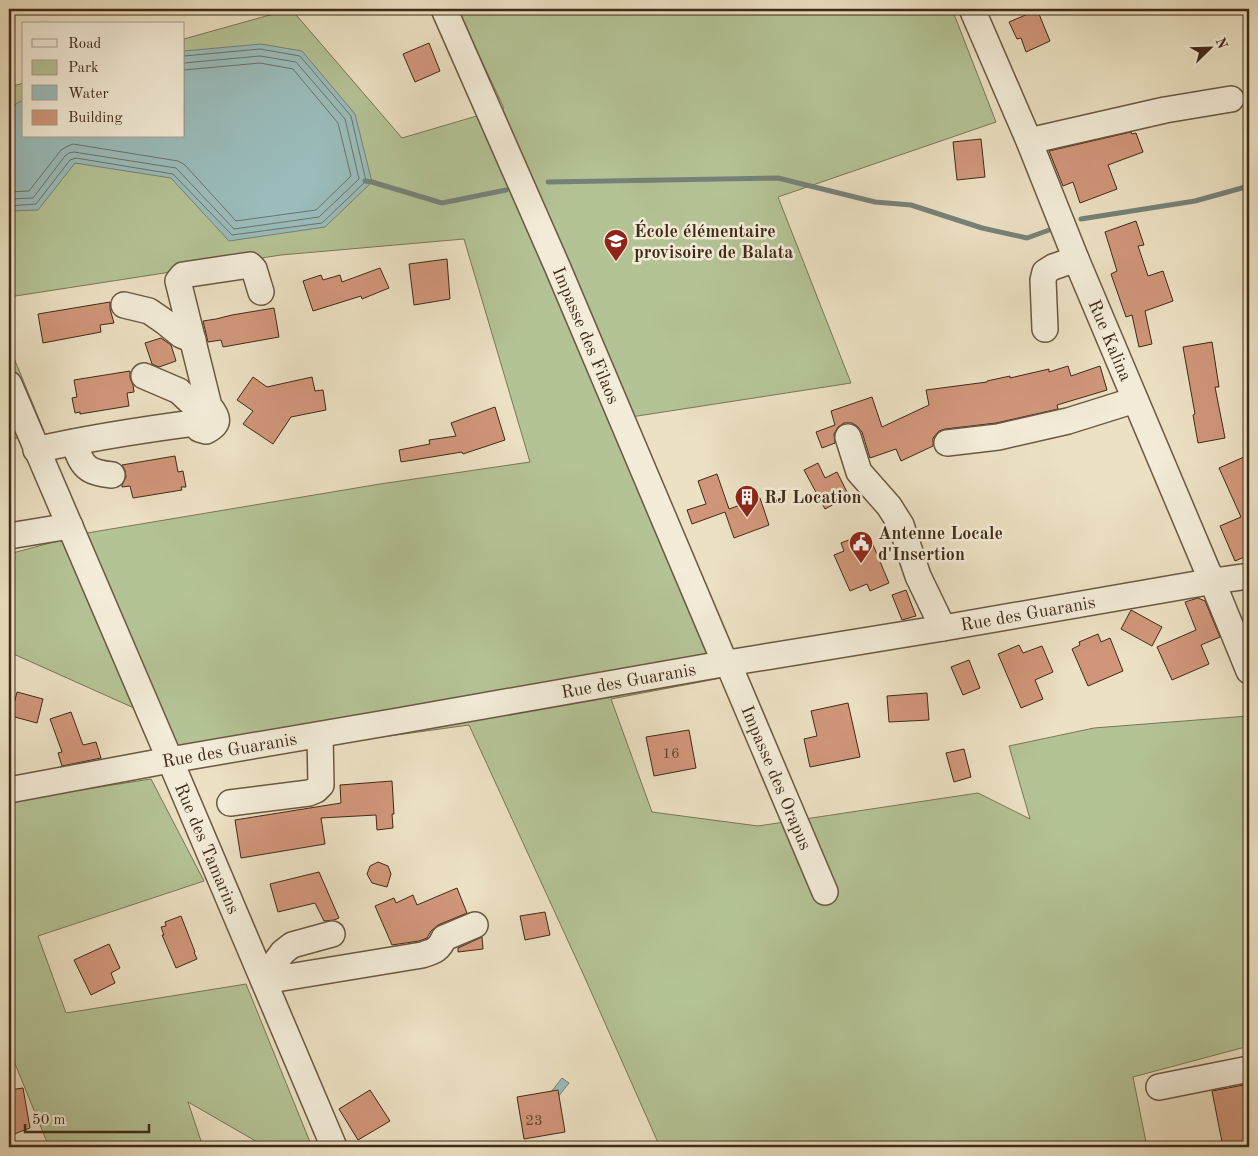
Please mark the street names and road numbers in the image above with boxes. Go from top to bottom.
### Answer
street label: Impasse des Filaos [549,265,622,407]
street label: Rue Kalina [1084,297,1135,384]
street label: Rue des Guaranis [959,594,1097,635]
street label: Rue des Guaranis [560,661,698,702]
street label: Impasse des Orapus [737,703,814,853]
street label: Rue des Guaranis [161,730,299,771]
street label: Rue des Tamarins [171,781,242,917]

